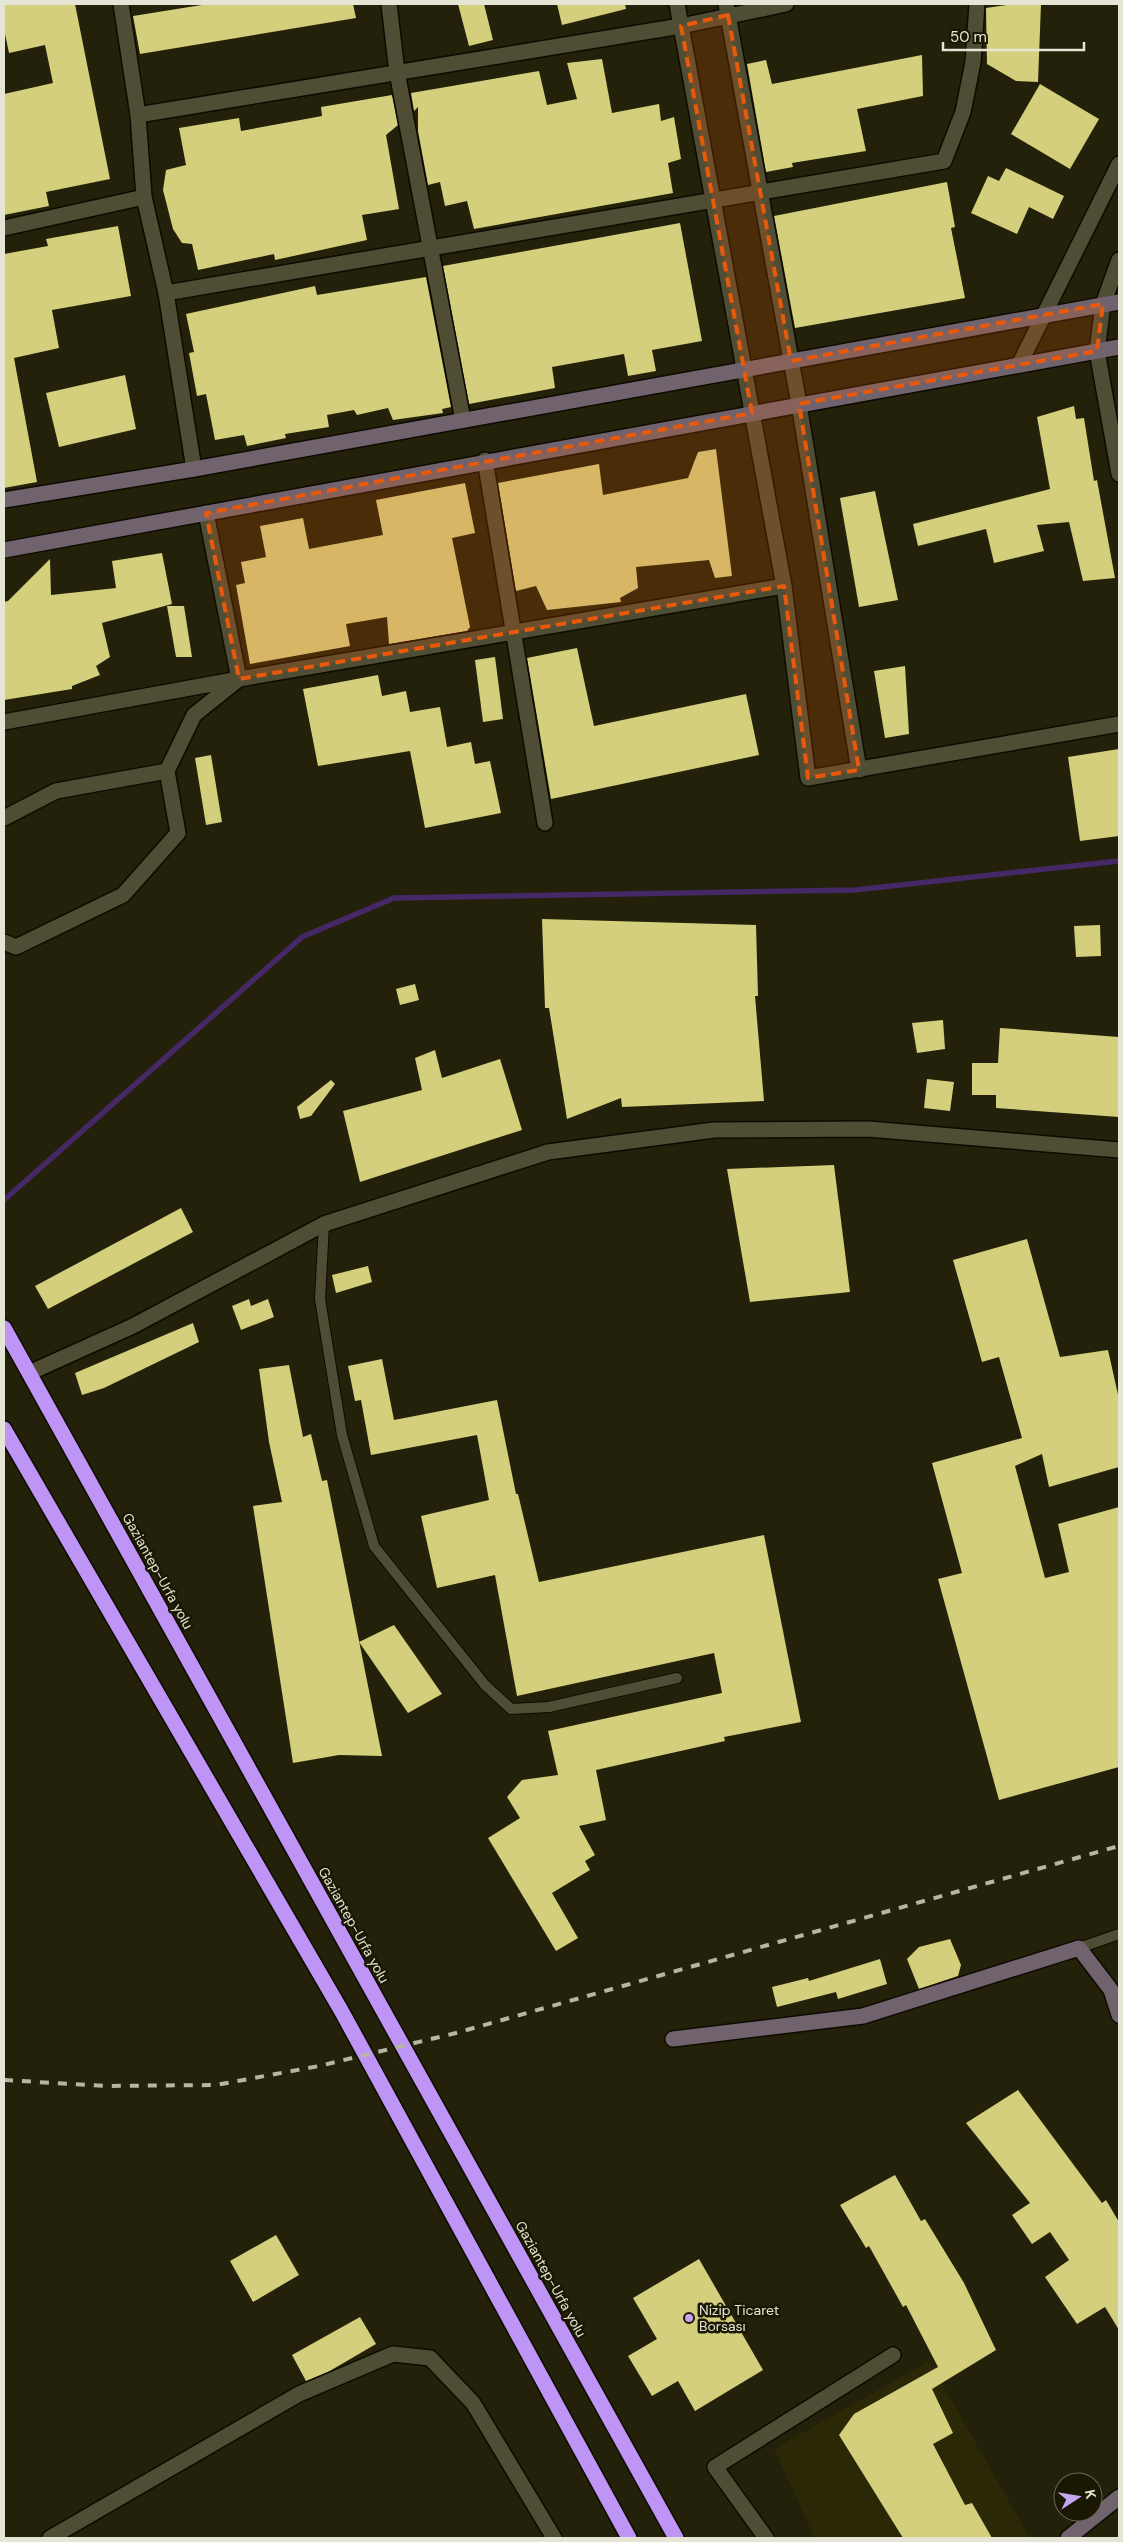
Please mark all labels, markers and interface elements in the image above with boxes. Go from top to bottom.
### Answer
scale bar [943,20,1084,52]
text: 50 m [950,27,987,47]
street label: Gaziantep-Urfa yolu [119,1510,197,1632]
street label: Gaziantep-Urfa yolu [315,1864,393,1986]
street label: Gaziantep-Urfa yolu [512,2218,590,2340]
place label: Nizip Ticaret Borsası [699,2301,779,2335]
marker: Nizip Ticaret Borsası [683,2312,695,2324]
north arrow [1053,2472,1103,2522]
text: K [1081,2488,1100,2501]

